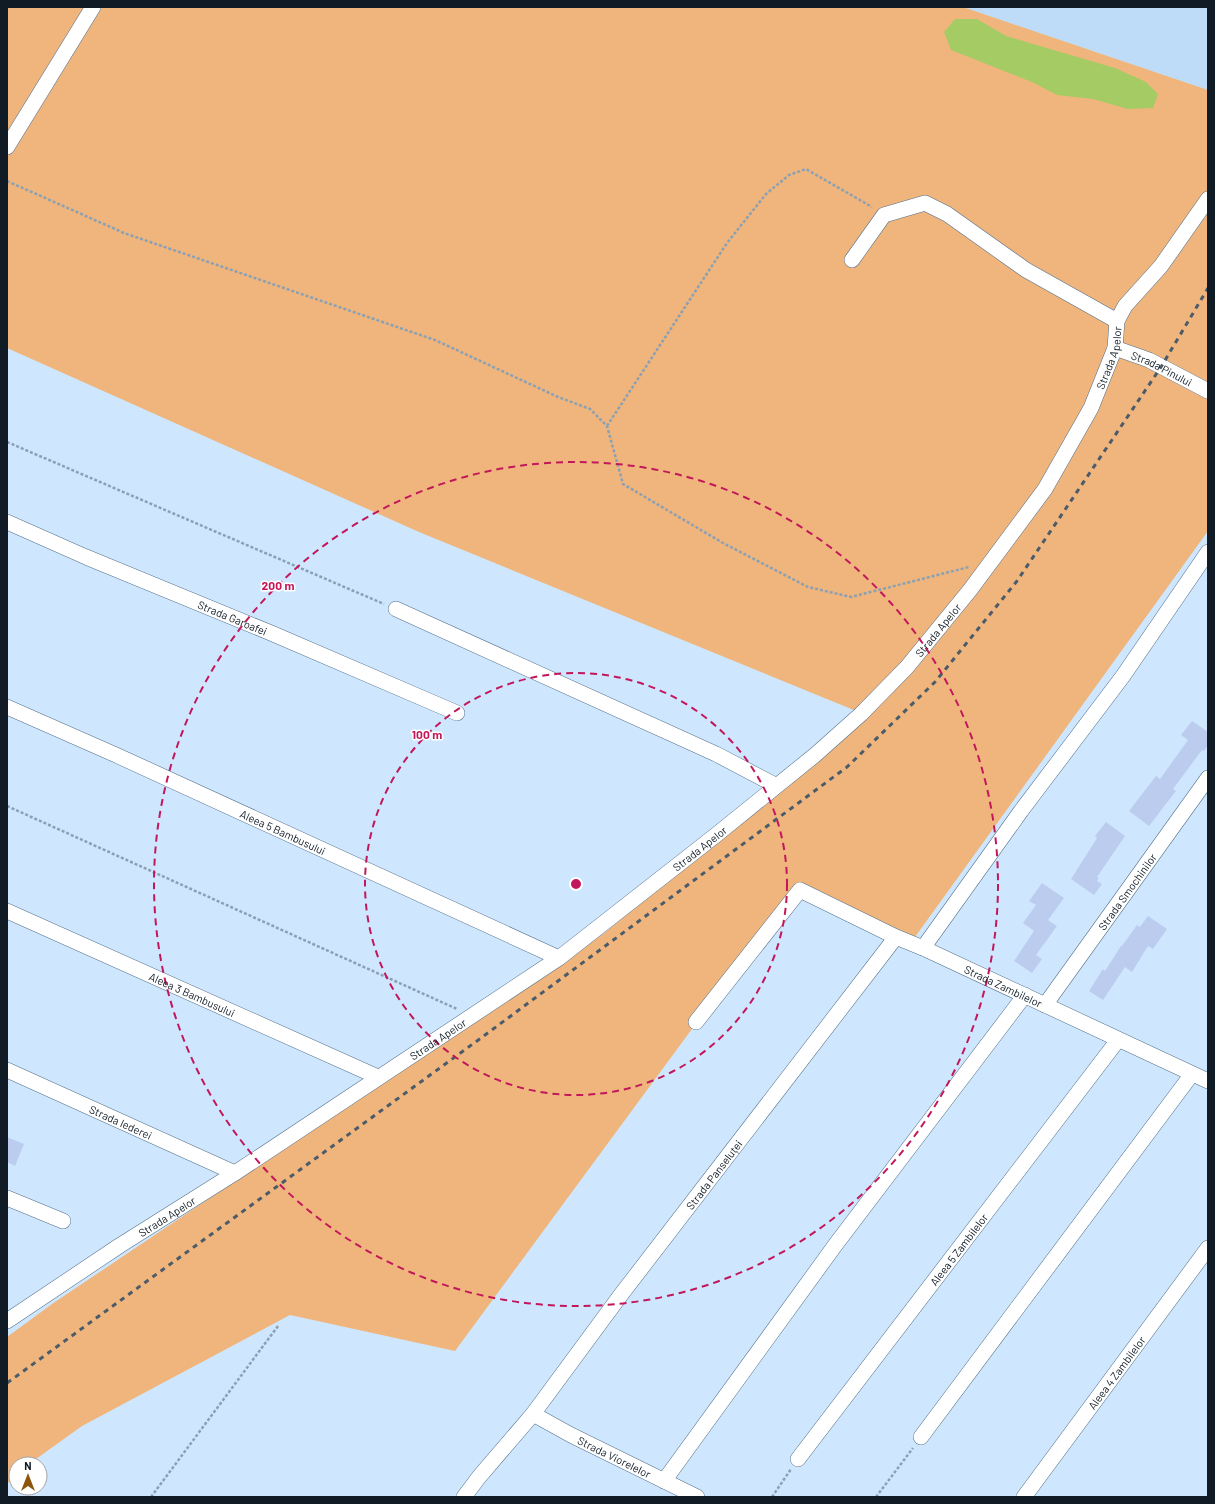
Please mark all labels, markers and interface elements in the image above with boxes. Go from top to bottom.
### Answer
street label: Strada Apelor [1093,326,1123,391]
street label: Strada Pinului [1130,348,1195,388]
text: 200 m [262,578,294,592]
street label: Strada Garoafei [196,597,269,637]
street label: Strada Apelor [912,600,963,659]
text: 100 m [412,727,442,741]
street label: Aleea 5 Bambusului [238,806,328,857]
street label: Strada Apelor [670,823,729,873]
street label: Strada Smochinilor [1095,850,1159,932]
centre of rings [569,877,583,891]
street label: Strada Zambilelor [963,962,1045,1009]
street label: Aleea 3 Bambusului [147,969,237,1019]
street label: Strada Apelor [407,1015,468,1062]
street label: Strada Iederei [88,1102,154,1141]
street label: Strada Panseluței [683,1137,744,1212]
street label: Strada Apelor [136,1193,198,1239]
street label: Aleea 5 Zambilelor [927,1211,990,1288]
street label: Aleea 4 Zambilelor [1085,1333,1147,1411]
street label: Strada Viorelelor [576,1433,653,1480]
north arrow [8,1456,48,1496]
text: N [24,1459,32,1472]

